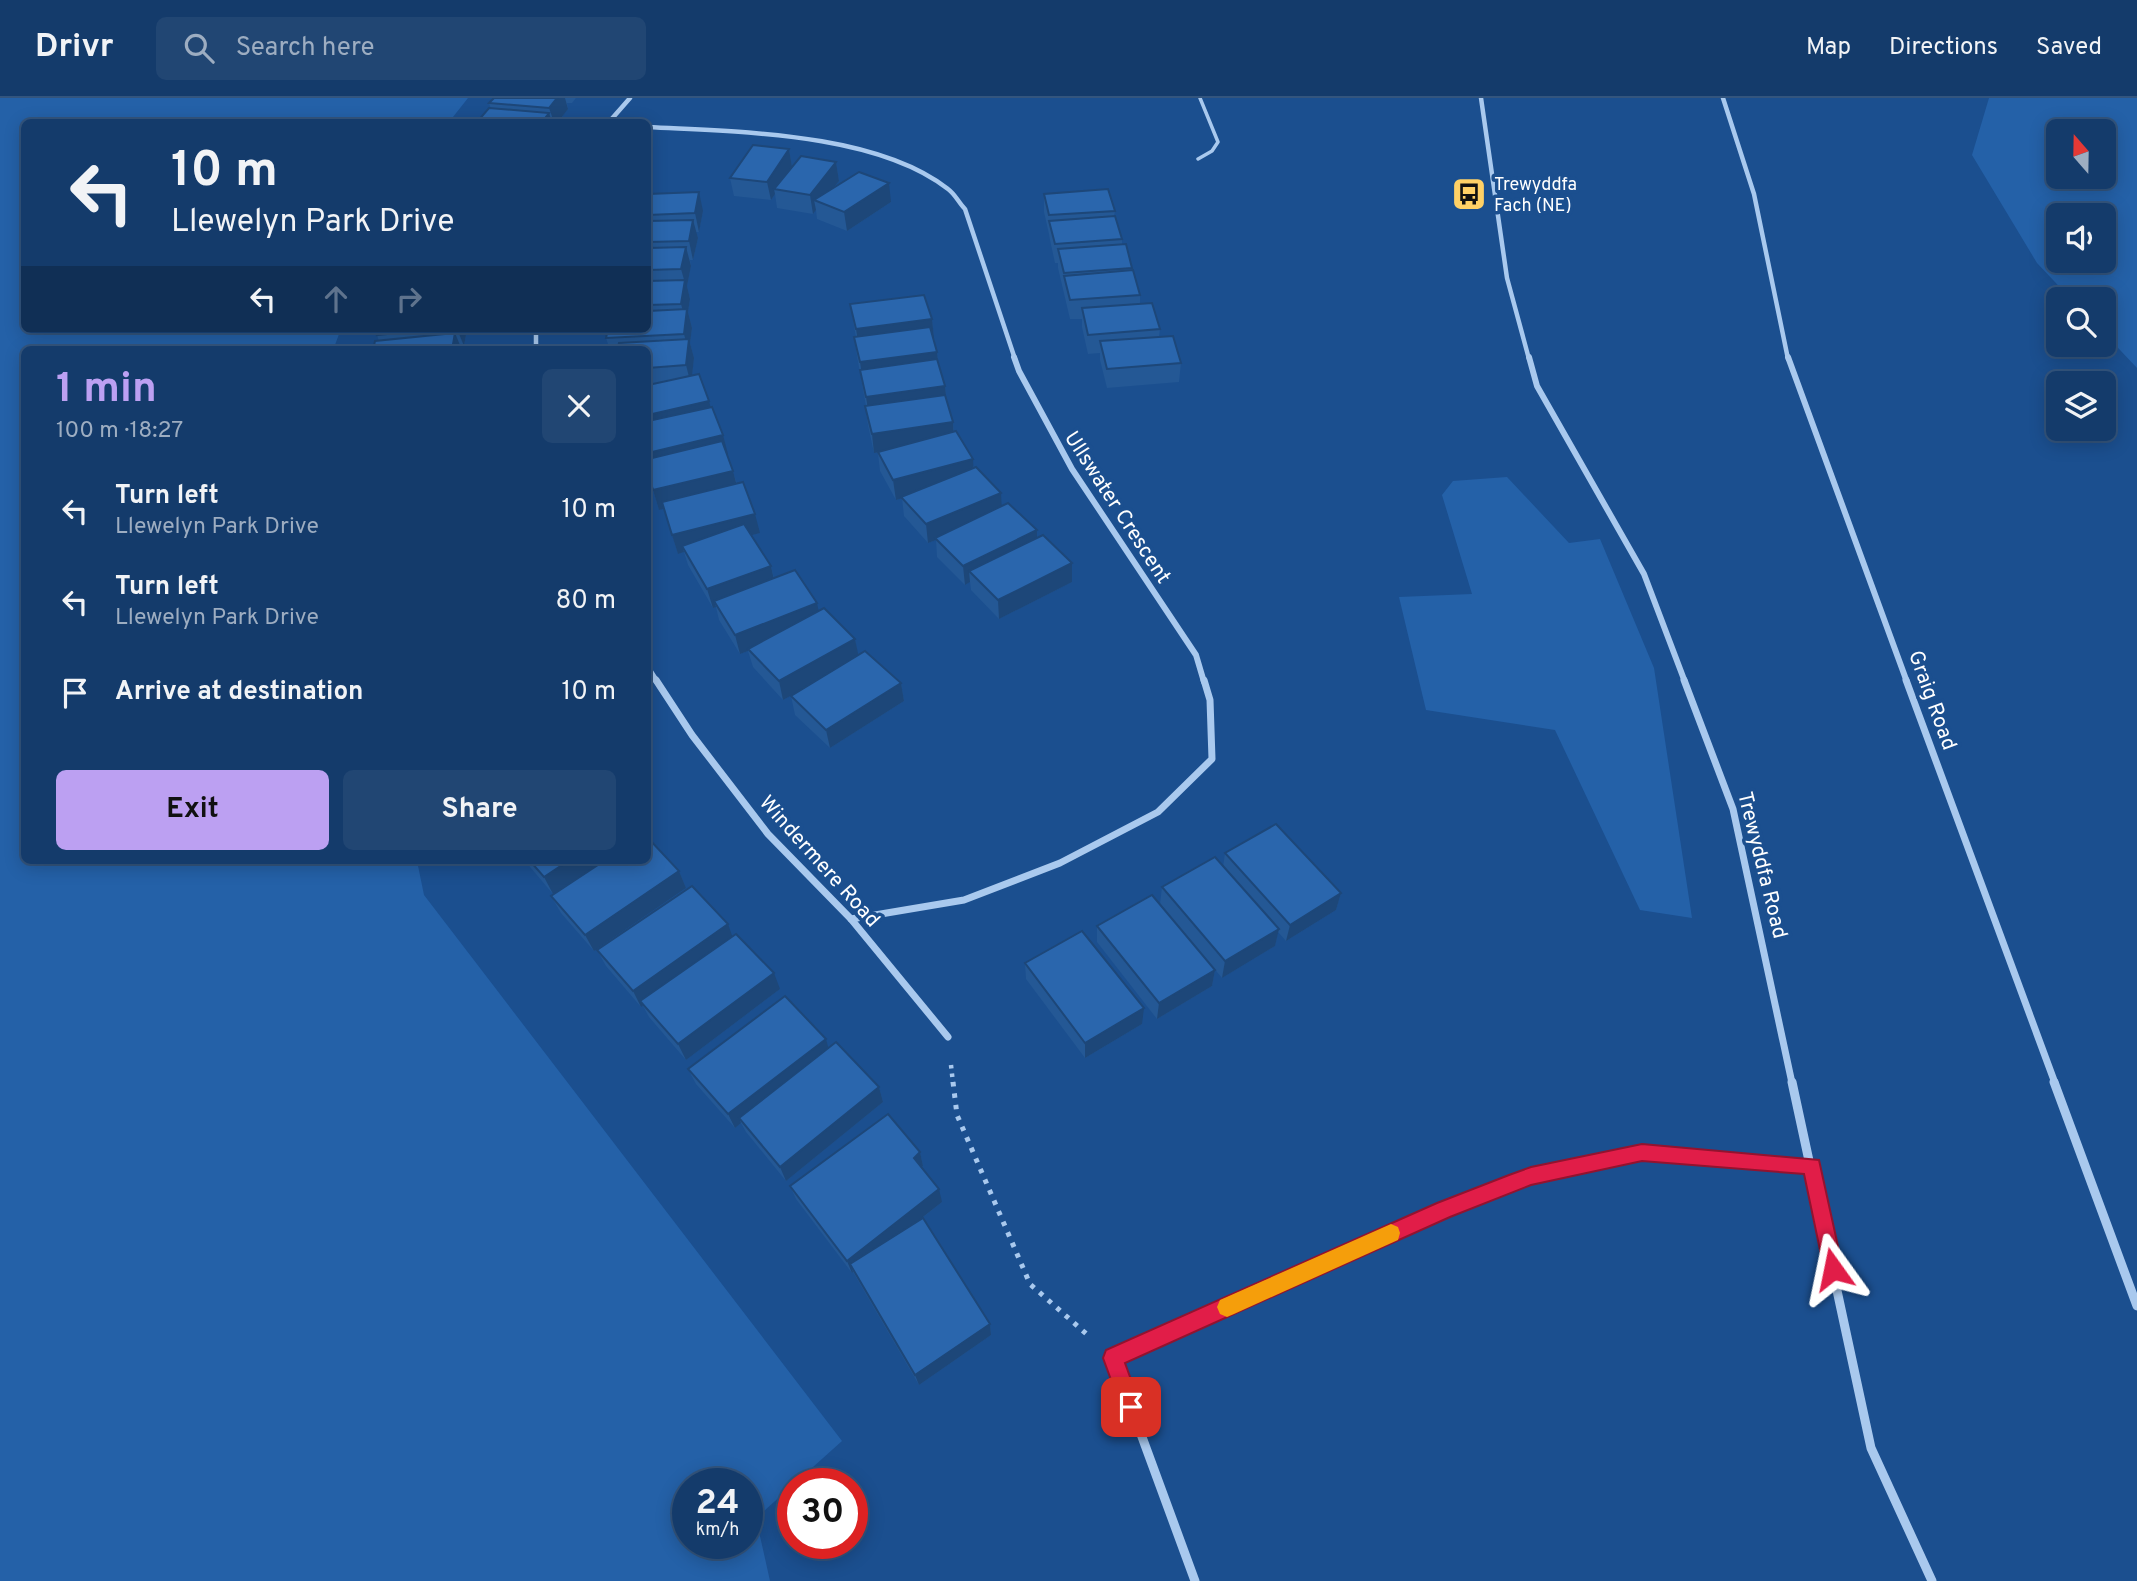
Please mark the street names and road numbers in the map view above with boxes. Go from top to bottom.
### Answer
street label: Ullswater Crescent [1057,426,1176,589]
street label: Graig Road [1901,647,1962,754]
street label: Trewyddfa Road [1730,789,1793,942]
street label: Windermere Road [752,790,885,934]

